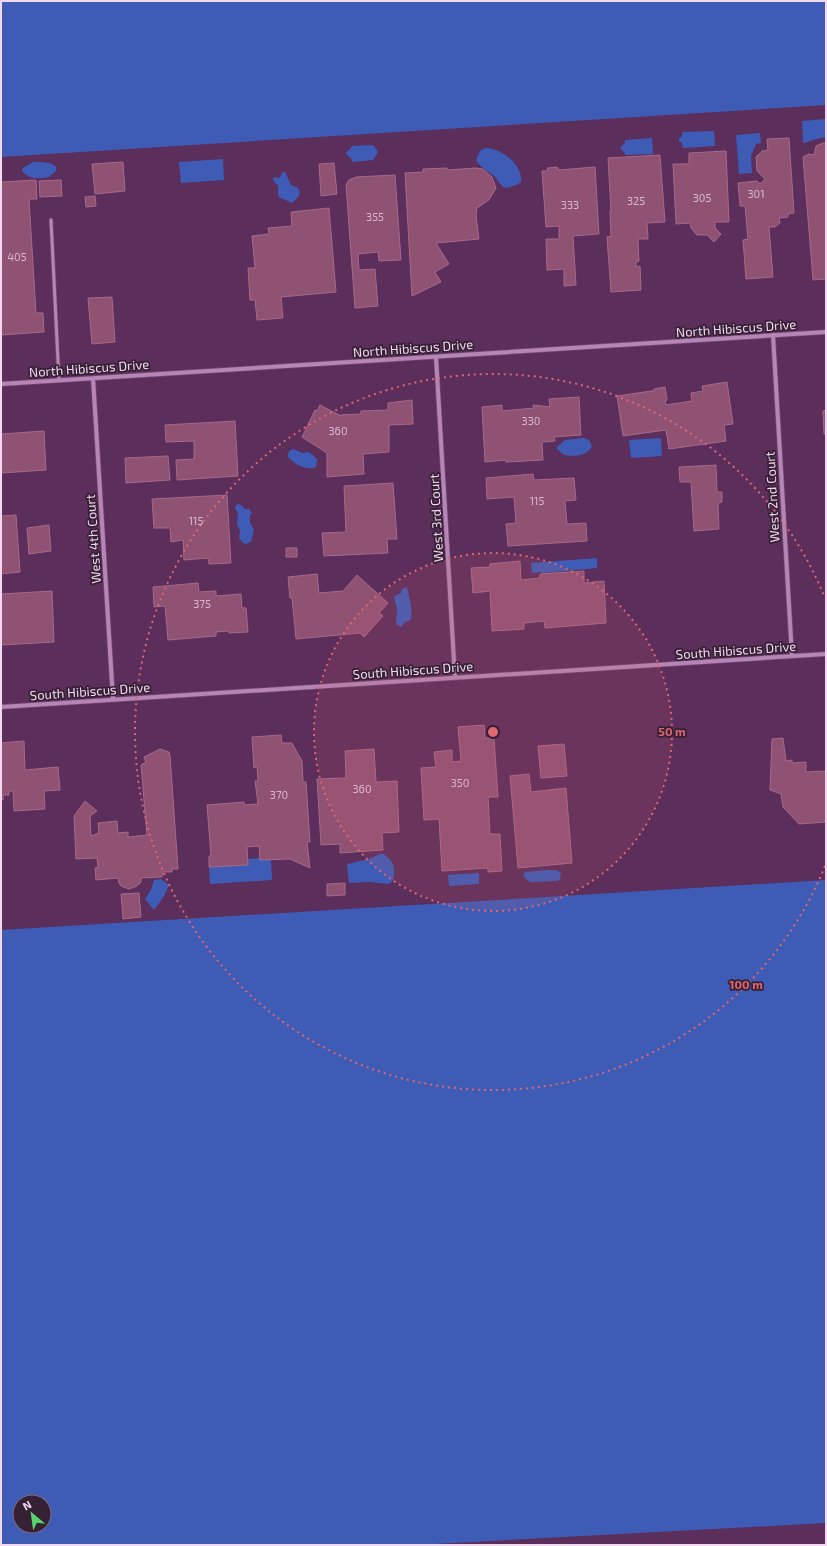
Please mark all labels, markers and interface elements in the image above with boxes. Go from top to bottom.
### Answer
house number: 301 [747,187,765,200]
house number: 305 [693,191,711,204]
house number: 325 [627,194,645,207]
house number: 333 [561,198,579,211]
house number: 355 [366,210,384,223]
house number: 405 [7,250,27,263]
street label: North Hibiscus Drive [675,316,797,340]
street label: North Hibiscus Drive [352,336,474,360]
street label: North Hibiscus Drive [28,356,150,380]
house number: 330 [522,414,540,427]
house number: 360 [328,424,348,437]
street label: West 2nd Court [762,451,782,543]
street label: West 3rd Court [426,473,446,563]
street label: West 4th Court [82,494,104,584]
house number: 115 [530,494,544,507]
house number: 115 [189,514,203,527]
house number: 375 [193,597,211,610]
street label: South Hibiscus Drive [675,638,797,662]
street label: South Hibiscus Drive [352,658,474,682]
street label: South Hibiscus Drive [29,679,151,703]
text: 50 m [658,724,686,738]
centre of rings [486,725,500,739]
house number: 350 [451,776,469,789]
house number: 360 [352,782,372,795]
house number: 370 [270,788,288,801]
text: 100 m [729,977,763,991]
north arrow [12,1494,52,1534]
text: N [20,1497,34,1512]

